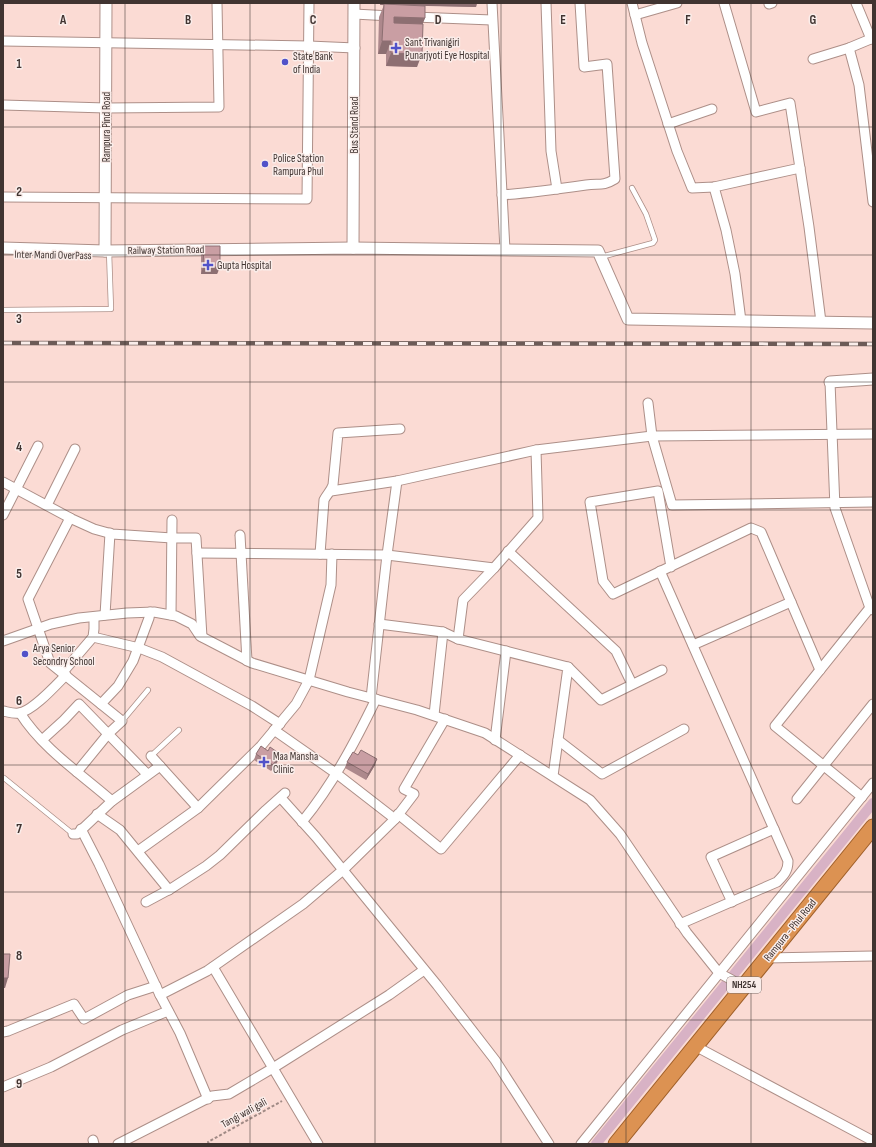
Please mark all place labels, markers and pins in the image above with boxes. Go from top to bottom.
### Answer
place label: Sant Trivanigiri Punarjyoti Eye Hospital [405,36,489,62]
marker: Sant Trivanigiri Punarjyoti Eye Hospital [390,42,402,54]
place label: State Bank of India [293,50,334,76]
marker: State Bank of India [280,57,290,67]
place label: Police Station Rampura Phul [273,152,324,178]
marker: Police Station Rampura Phul [260,159,270,169]
marker: Gupta Hospital [202,259,214,271]
place label: Gupta Hospital [217,259,271,272]
place label: Arya Senior Secondry School [32,642,95,668]
marker: Arya Senior Secondry School [20,649,30,659]
place label: Maa Mansha Clinic [273,750,318,776]
marker: Maa Mansha Clinic [258,756,270,768]

